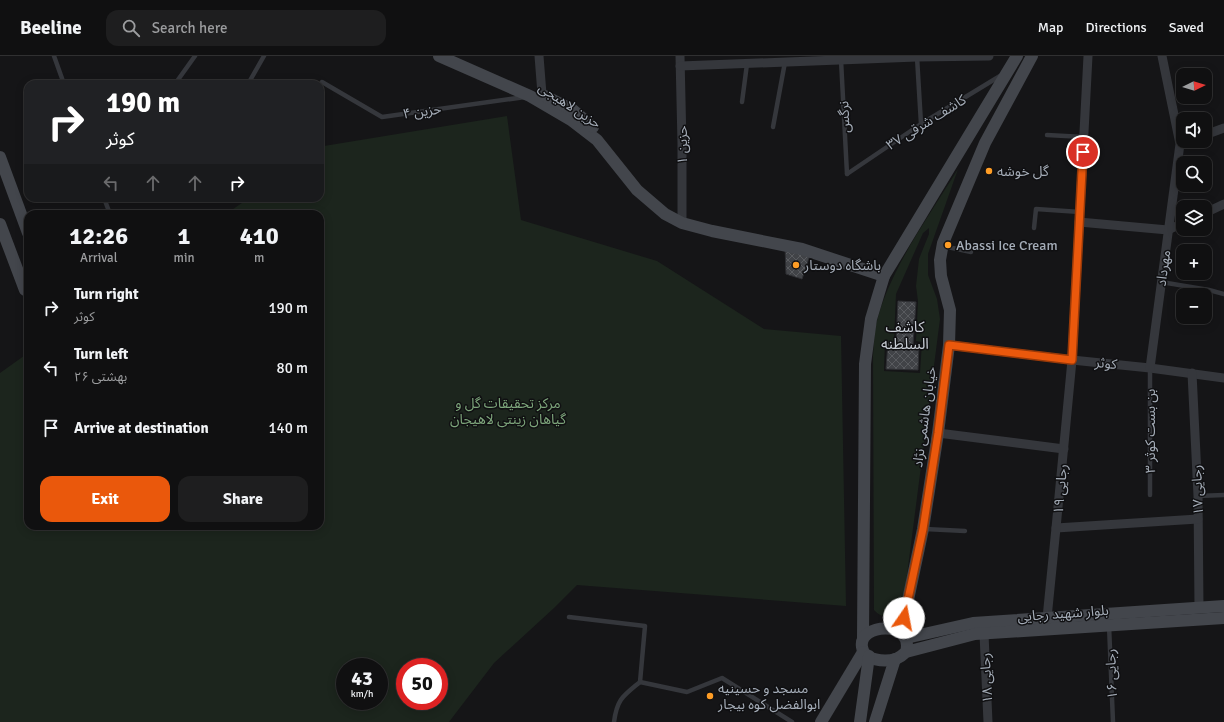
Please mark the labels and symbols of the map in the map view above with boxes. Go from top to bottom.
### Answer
north arrow [1176,68,1212,104]
street label: حزین لاهیجی [535,79,604,132]
street label: کاشف شرقی ۳۷ [883,91,970,154]
street label: حزین ۴ [402,100,443,123]
street label: نرگس [835,100,854,134]
street label: حزین ۱ [674,126,691,164]
pin [1066,135,1100,169]
place label: گل خوشه [997,163,1049,180]
marker: گل خوشه [984,166,994,176]
place label: Abassi Ice Cream [956,237,1058,254]
marker: Abassi Ice Cream [943,240,953,250]
street label: مهرداد [1153,249,1174,287]
place label: باشگاه دوستار [803,257,881,274]
marker: باشگاه دوستار [791,260,801,270]
district label: کاشف السلطنه [881,318,929,353]
street label: کوثر [1093,354,1118,373]
street label: خیابان هاشمی نژاد [909,366,940,469]
street label: بن بست کوثر ۳ [1142,389,1159,473]
park label: مرکز تحقیقات گل و گیاهان زینتی لاهیجان [450,395,566,428]
street label: رجایی ۱۹ [1050,463,1071,515]
street label: رجایی ۱۷ [1188,464,1207,516]
position arrow [883,597,925,639]
street label: بلوار شهید رجایی [1017,602,1109,625]
street label: رجایی ۱۶ [1102,648,1121,700]
street label: رجایی ۱۸ [977,652,996,704]
speed limit sign: 50 [396,658,448,710]
place label: مسجد و حسینیه ابوالفضل کوه بیجار [717,680,820,713]
marker: مسجد و حسینیه ابوالفضل کوه بیجار [705,691,715,701]

